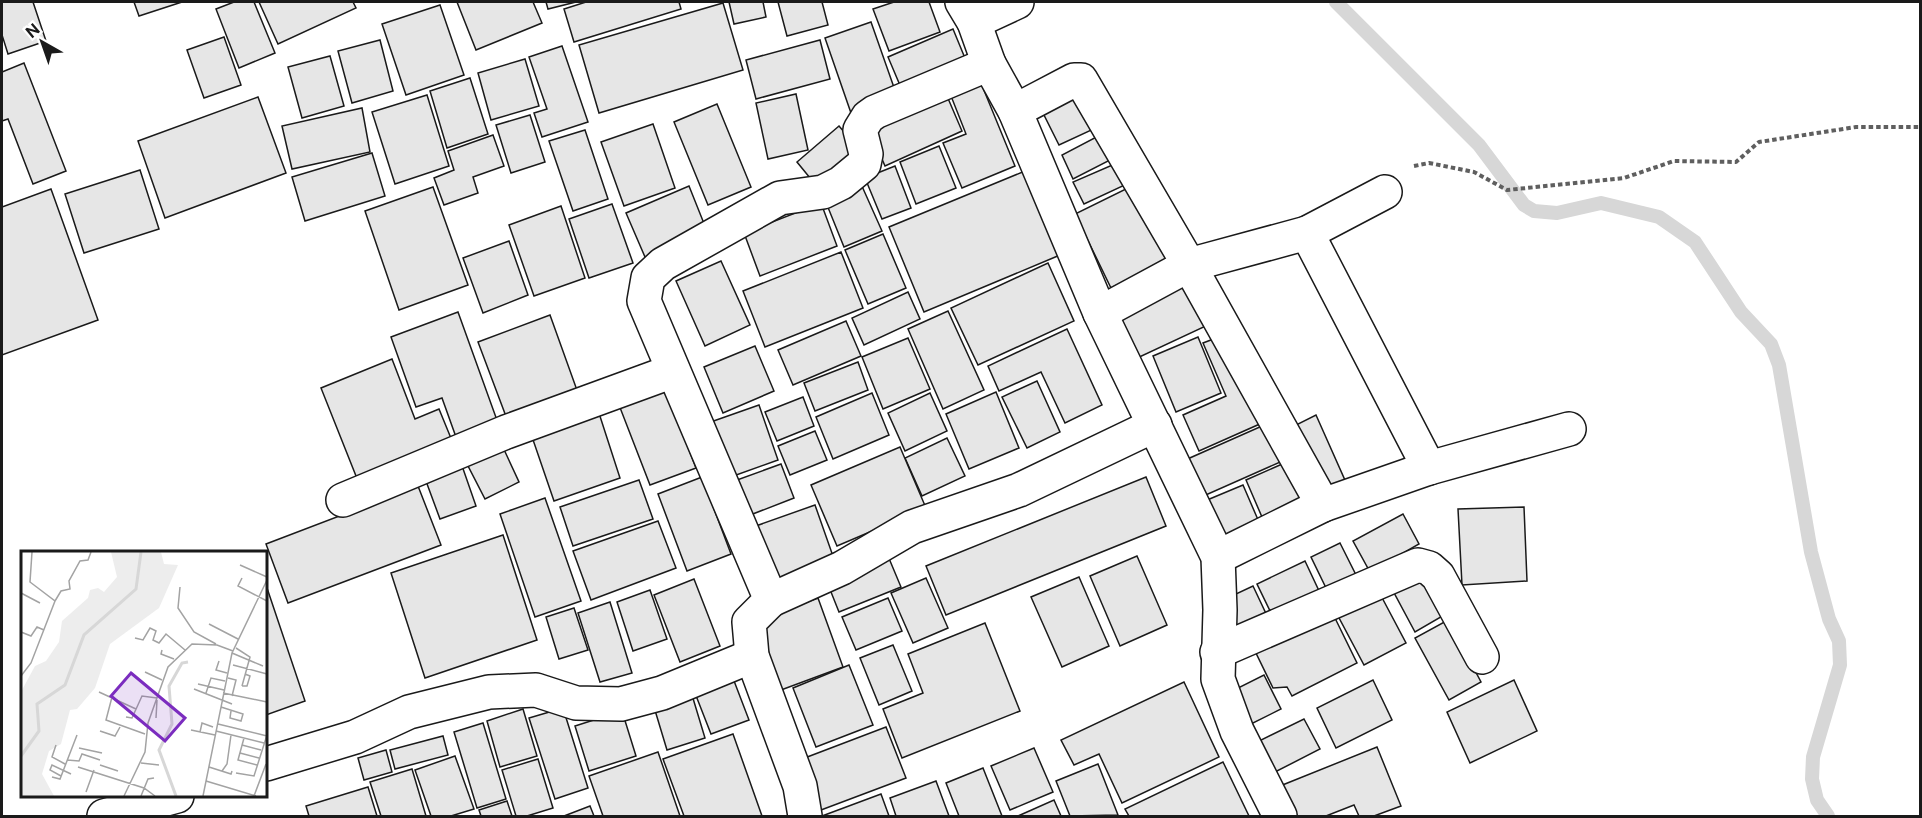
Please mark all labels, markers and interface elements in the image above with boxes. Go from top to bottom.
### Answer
north arrow [12,12,72,72]
text: N [22,20,44,42]
inset map [21,551,267,797]

